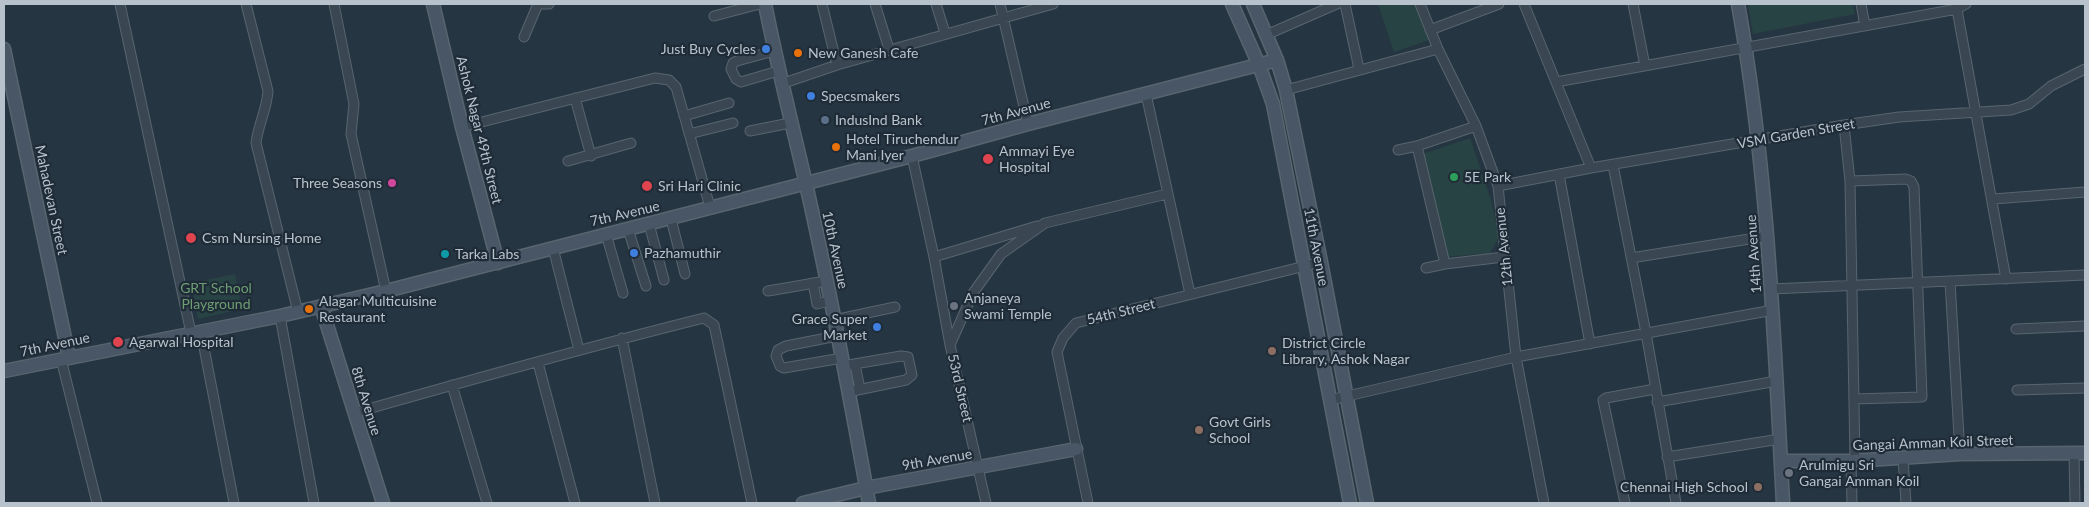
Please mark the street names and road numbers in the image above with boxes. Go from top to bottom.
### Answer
street label: Ashok Nagar 49th Street [452,54,506,206]
street label: 7th Avenue [980,95,1052,129]
street label: VSM Garden Street [1736,115,1856,153]
street label: Mahadevan Street [31,144,71,256]
street label: 7th Avenue [589,198,661,230]
street label: 11th Avenue [1300,207,1332,287]
street label: 12th Avenue [1492,207,1516,287]
street label: 10th Avenue [819,210,851,290]
street label: 14th Avenue [1743,214,1765,294]
street label: 54th Street [1085,295,1157,329]
street label: 7th Avenue [19,329,91,361]
street label: 53rd Street [944,352,976,424]
street label: 8th Avenue [348,365,384,437]
street label: Gangai Amman Koil Street [1852,432,2014,454]
street label: 9th Avenue [901,446,973,474]

